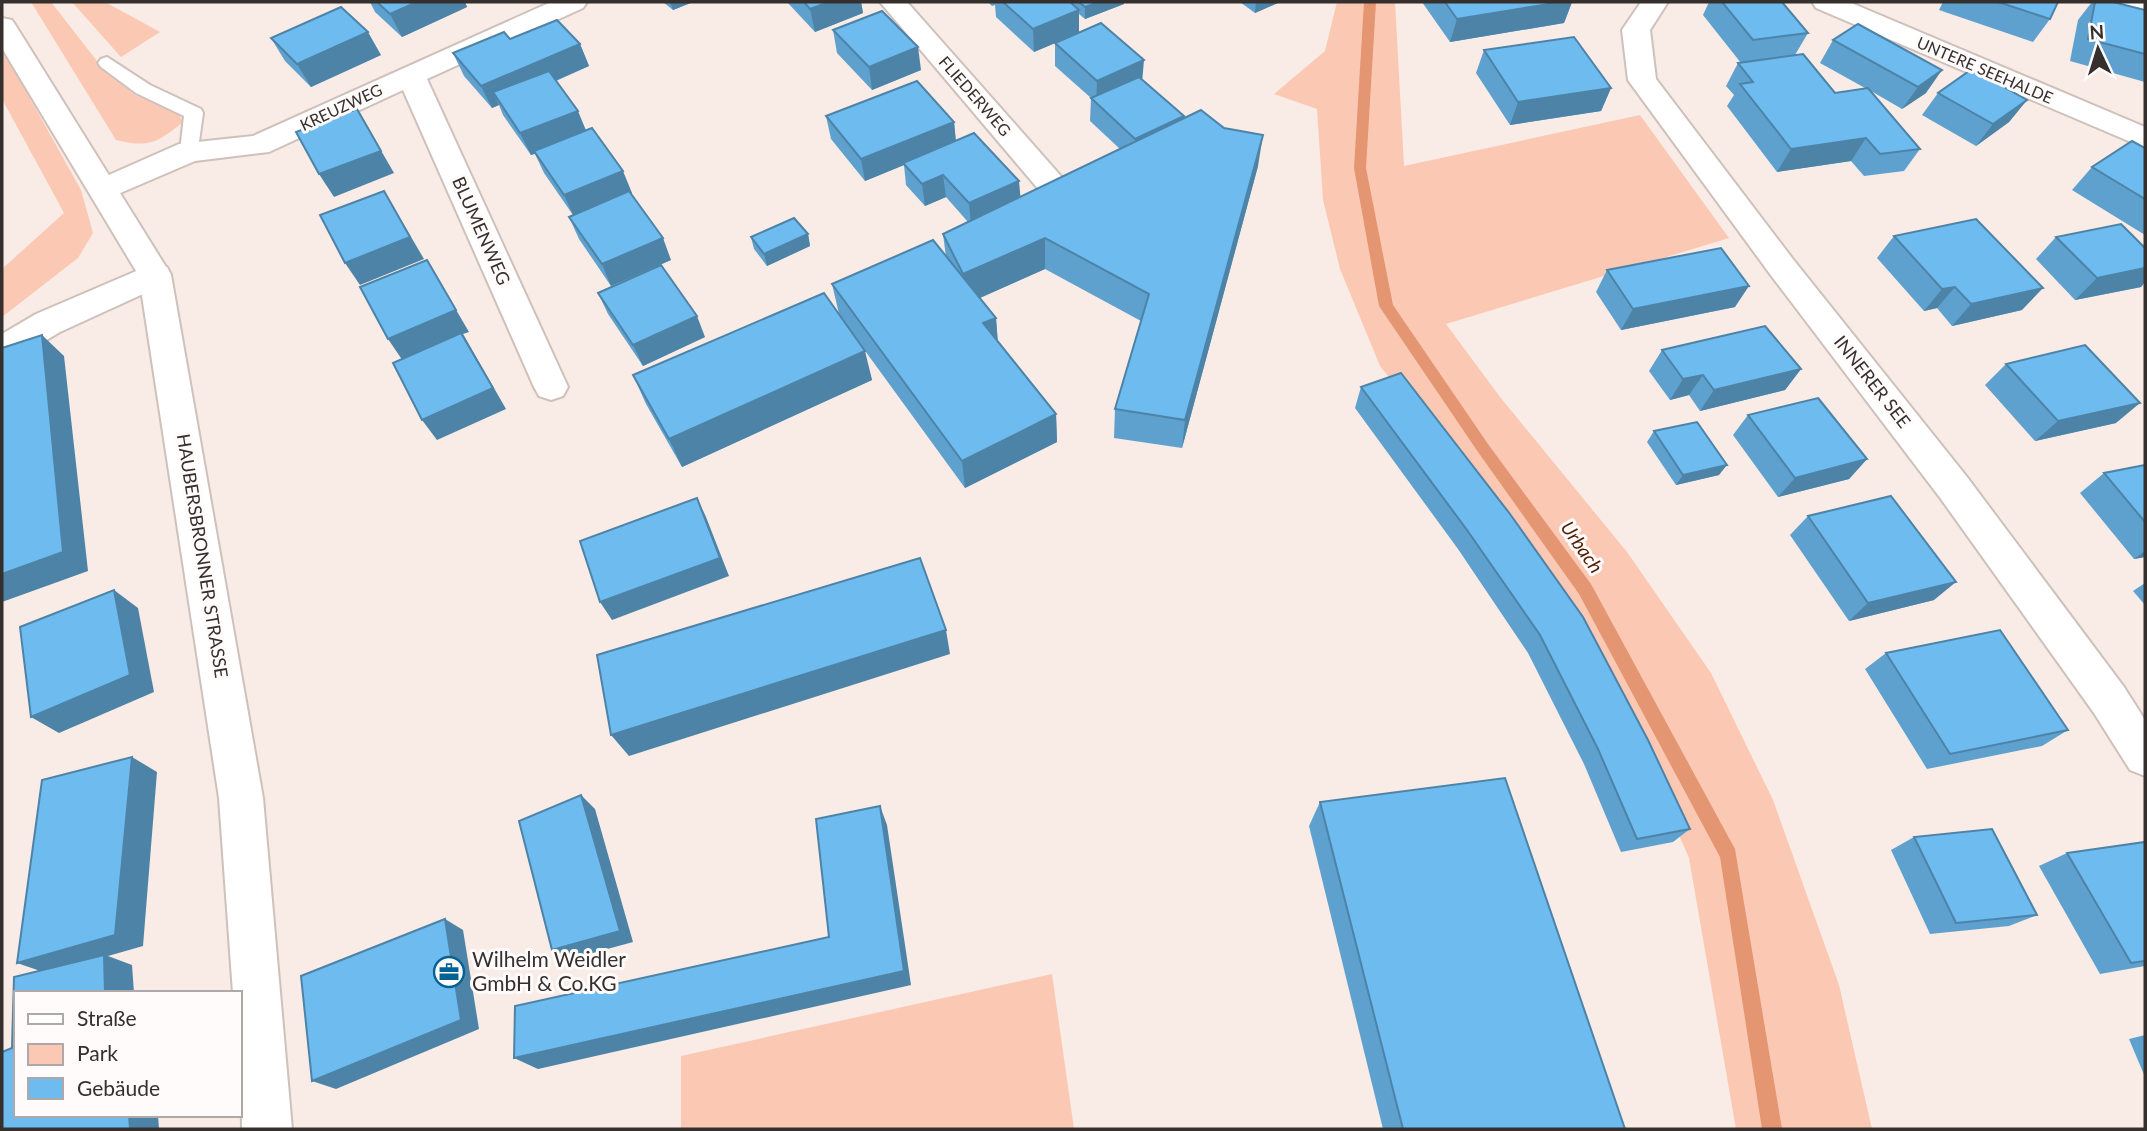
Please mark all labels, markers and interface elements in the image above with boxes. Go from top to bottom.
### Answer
north arrow [2063,14,2133,84]
text: N [2089,20,2105,44]
street label: UNTERE SEEHALDE [1914,32,2056,107]
street label: FLIEDERWEG [936,52,1015,139]
street label: KREUZWEG [297,79,385,134]
street label: BLUMENWEG [448,173,516,288]
street label: INNERER SEE [1830,331,1916,432]
street label: HAUBERSBRONNER STRASSE [173,432,233,679]
water label: Urbach [1556,516,1608,577]
place label: Wilhelm Weidler GmbH & Co.KG [472,946,626,995]
office icon: Wilhelm Weidler GmbH & Co.KG [432,955,466,989]
legend [14,991,242,1117]
text: Straße [77,1005,137,1030]
text: Park [77,1040,118,1065]
text: Gebäude [77,1075,160,1100]

